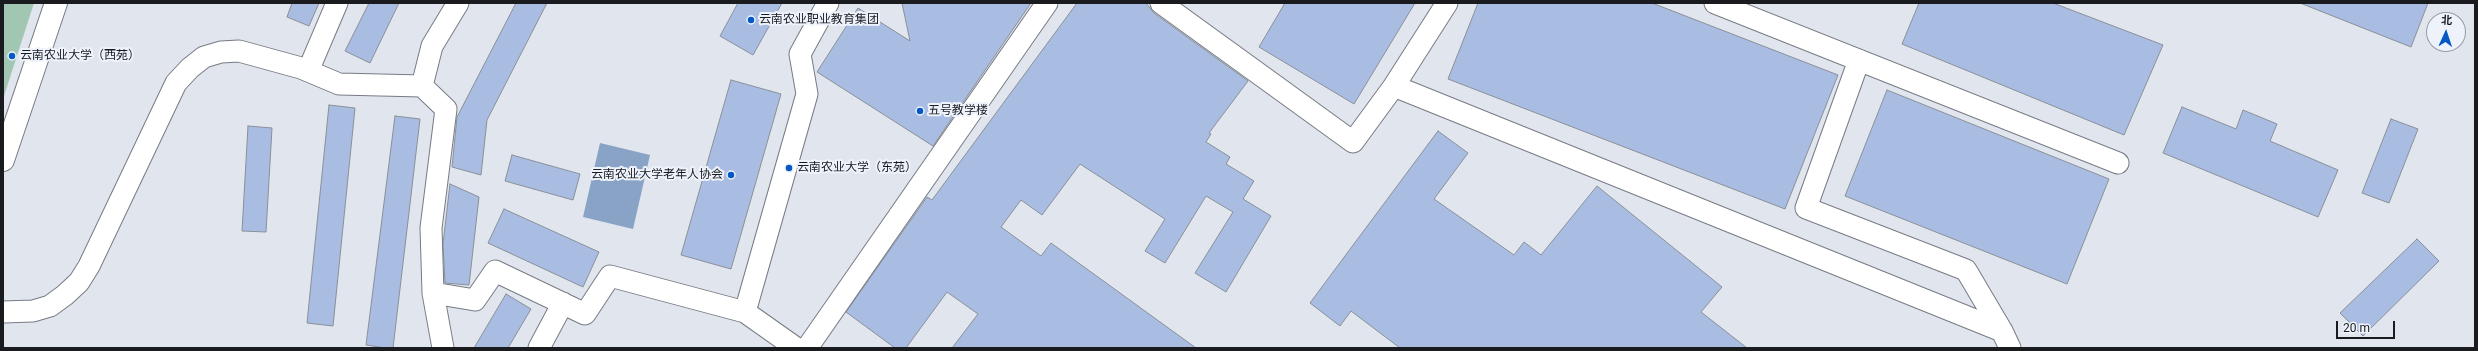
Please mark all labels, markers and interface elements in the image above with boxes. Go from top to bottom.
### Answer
north arrow [2426,12,2466,52]
place label: 云南农业职业教育集团 [759,13,879,27]
text: 北 [2441,14,2452,27]
marker: 云南农业职业教育集团 [746,15,756,25]
place label: 云南农业大学（西苑） [20,49,140,63]
marker: 云南农业大学（西苑） [7,51,17,61]
place label: 五号教学楼 [928,104,988,118]
marker: 五号教学楼 [915,106,925,116]
place label: 云南农业大学（东苑） [797,161,917,175]
marker: 云南农业大学（东苑） [784,163,794,173]
place label: 云南农业大学老年人协会 [591,168,723,182]
marker: 云南农业大学老年人协会 [726,170,736,180]
scale bar [2338,313,2397,339]
text: 20 m [2343,321,2370,335]

